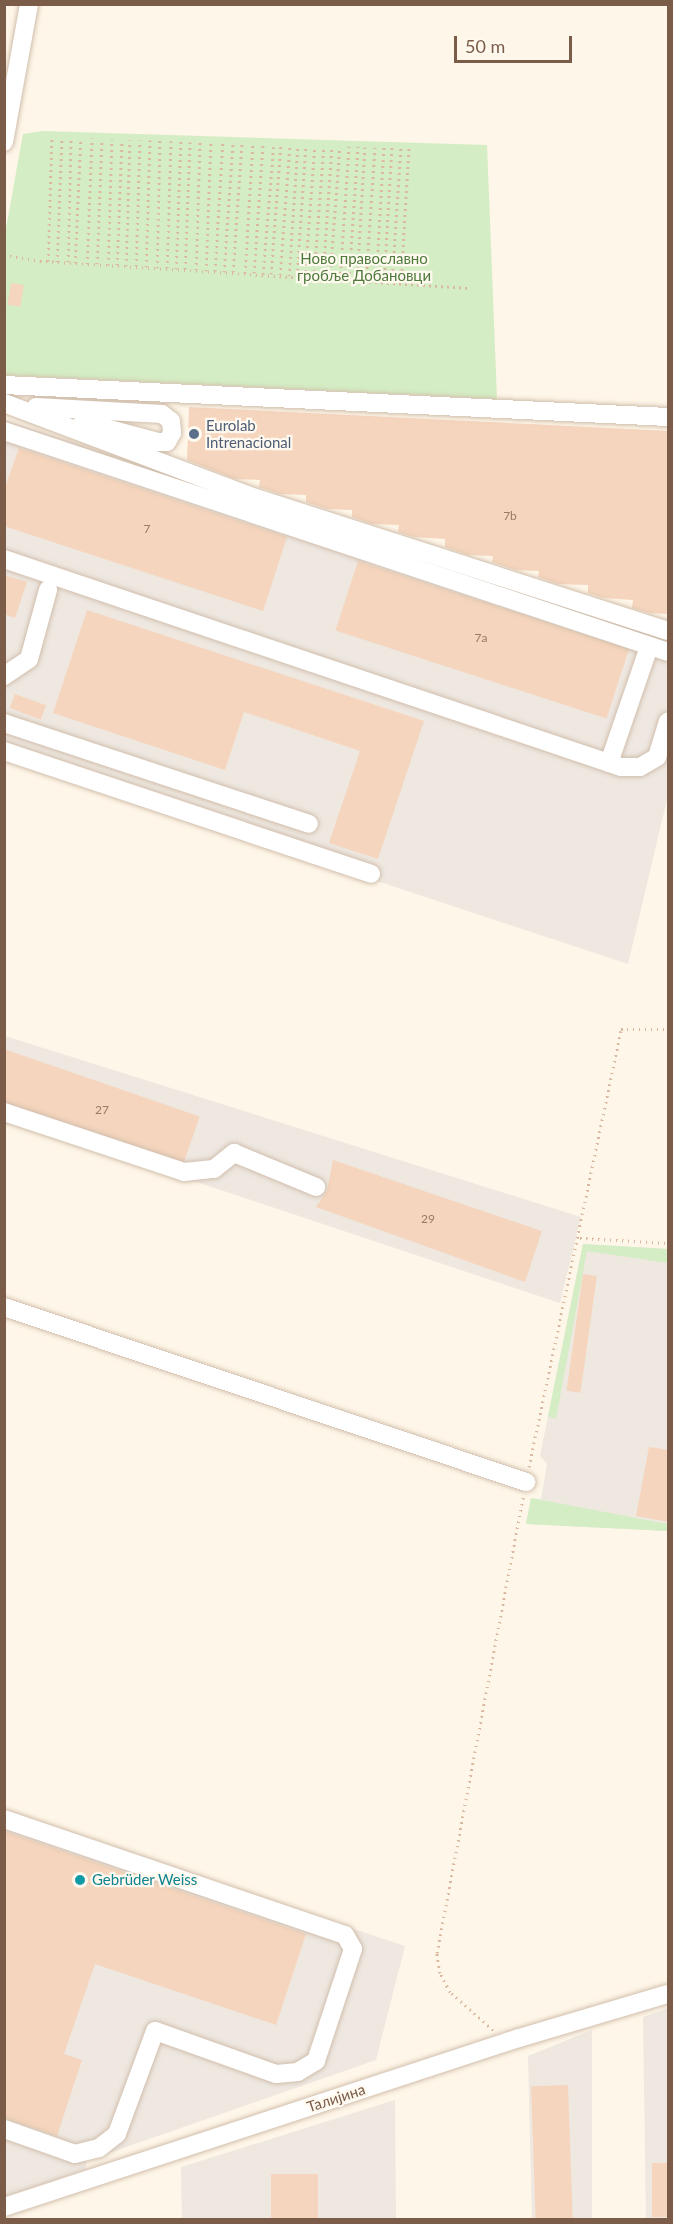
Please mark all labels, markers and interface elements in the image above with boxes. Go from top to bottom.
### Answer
scale bar [457,24,576,62]
text: 50 m [465,35,505,57]
park label: Ново православно гробље Добановци [297,249,431,284]
place label: Eurolab Intrenacional [206,416,291,451]
marker: Eurolab Intrenacional [187,427,201,441]
house number: 7b [503,509,517,523]
house number: 7 [144,522,150,536]
house number: 7a [475,631,487,645]
house number: 27 [95,1103,109,1117]
house number: 29 [421,1212,435,1226]
place label: Gebrüder Weiss [92,1871,198,1889]
marker: Gebrüder Weiss [73,1873,87,1887]
street label: Талијина [305,2080,367,2116]

